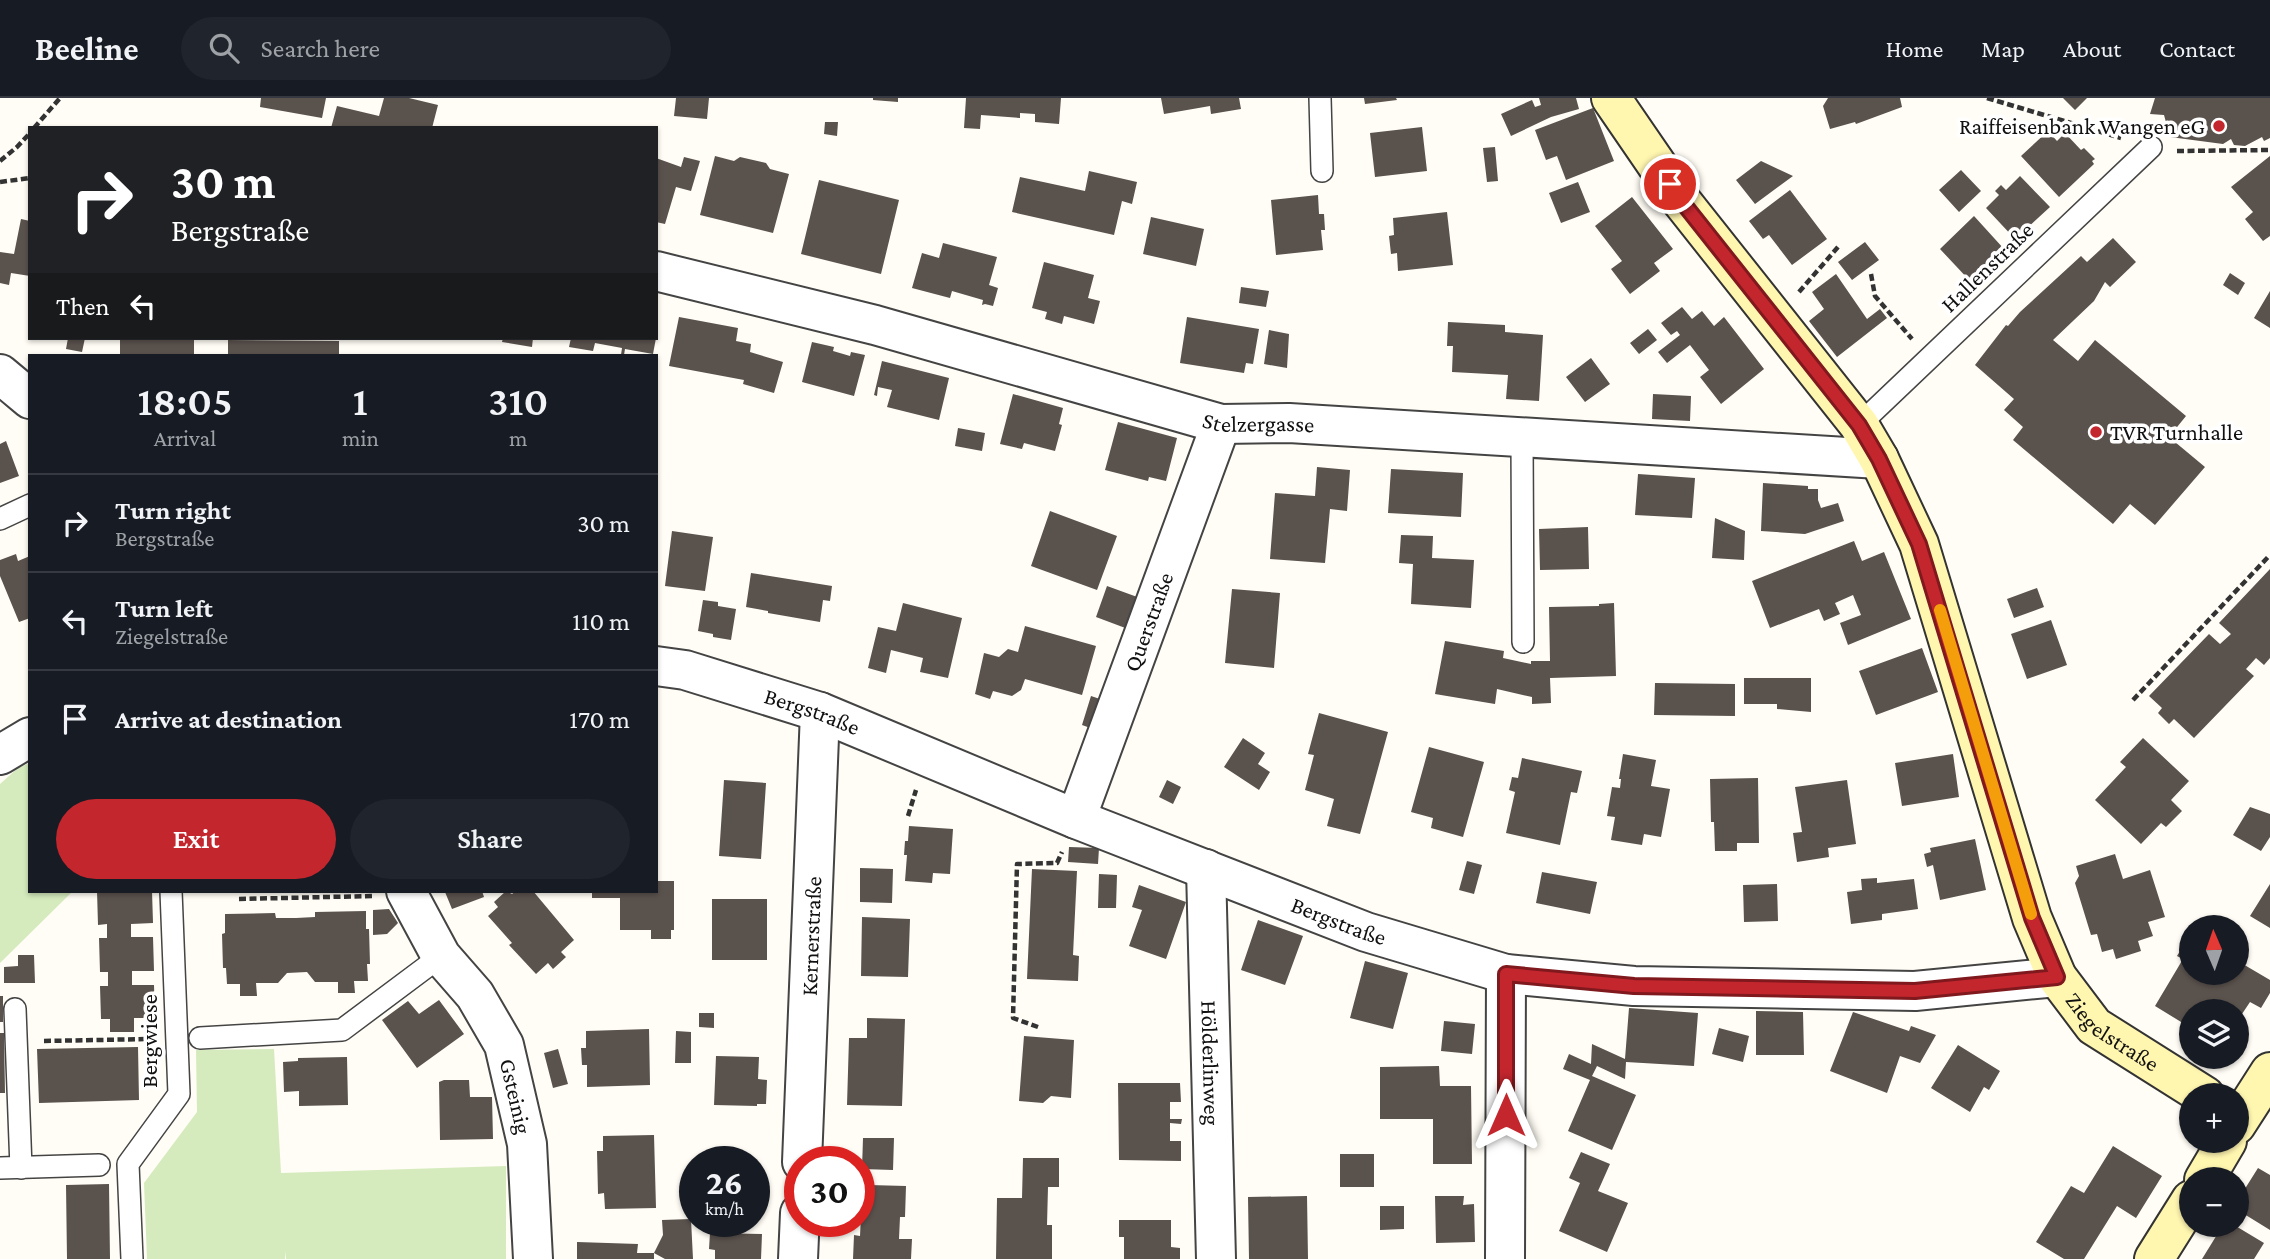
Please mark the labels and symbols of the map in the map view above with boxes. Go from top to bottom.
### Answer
place label: Raiffeisenbank Wangen eG [1959,113,2205,139]
marker: Raiffeisenbank Wangen eG [2211,118,2227,134]
pin [1640,154,1700,214]
street label: Hallenstraße [1935,217,2039,317]
street label: Stelzergasse [1200,406,1315,438]
place label: TVR Turnhalle [2110,419,2243,445]
marker: TVR Turnhalle [2088,424,2104,440]
street label: Querstraße [1118,569,1178,675]
street label: Bergstraße [761,683,864,740]
street label: Kernerstraße [796,876,826,997]
street label: Bergstraße [1288,891,1389,950]
north arrow [2179,915,2249,985]
street label: Ziegelstraße [2060,987,2164,1077]
street label: Bergwiese [136,994,162,1088]
street label: Hölderlinweg [1196,1000,1226,1126]
street label: Gsteinig [495,1056,537,1137]
position arrow [1469,1078,1543,1152]
speed limit sign: 30 [784,1146,875,1237]

